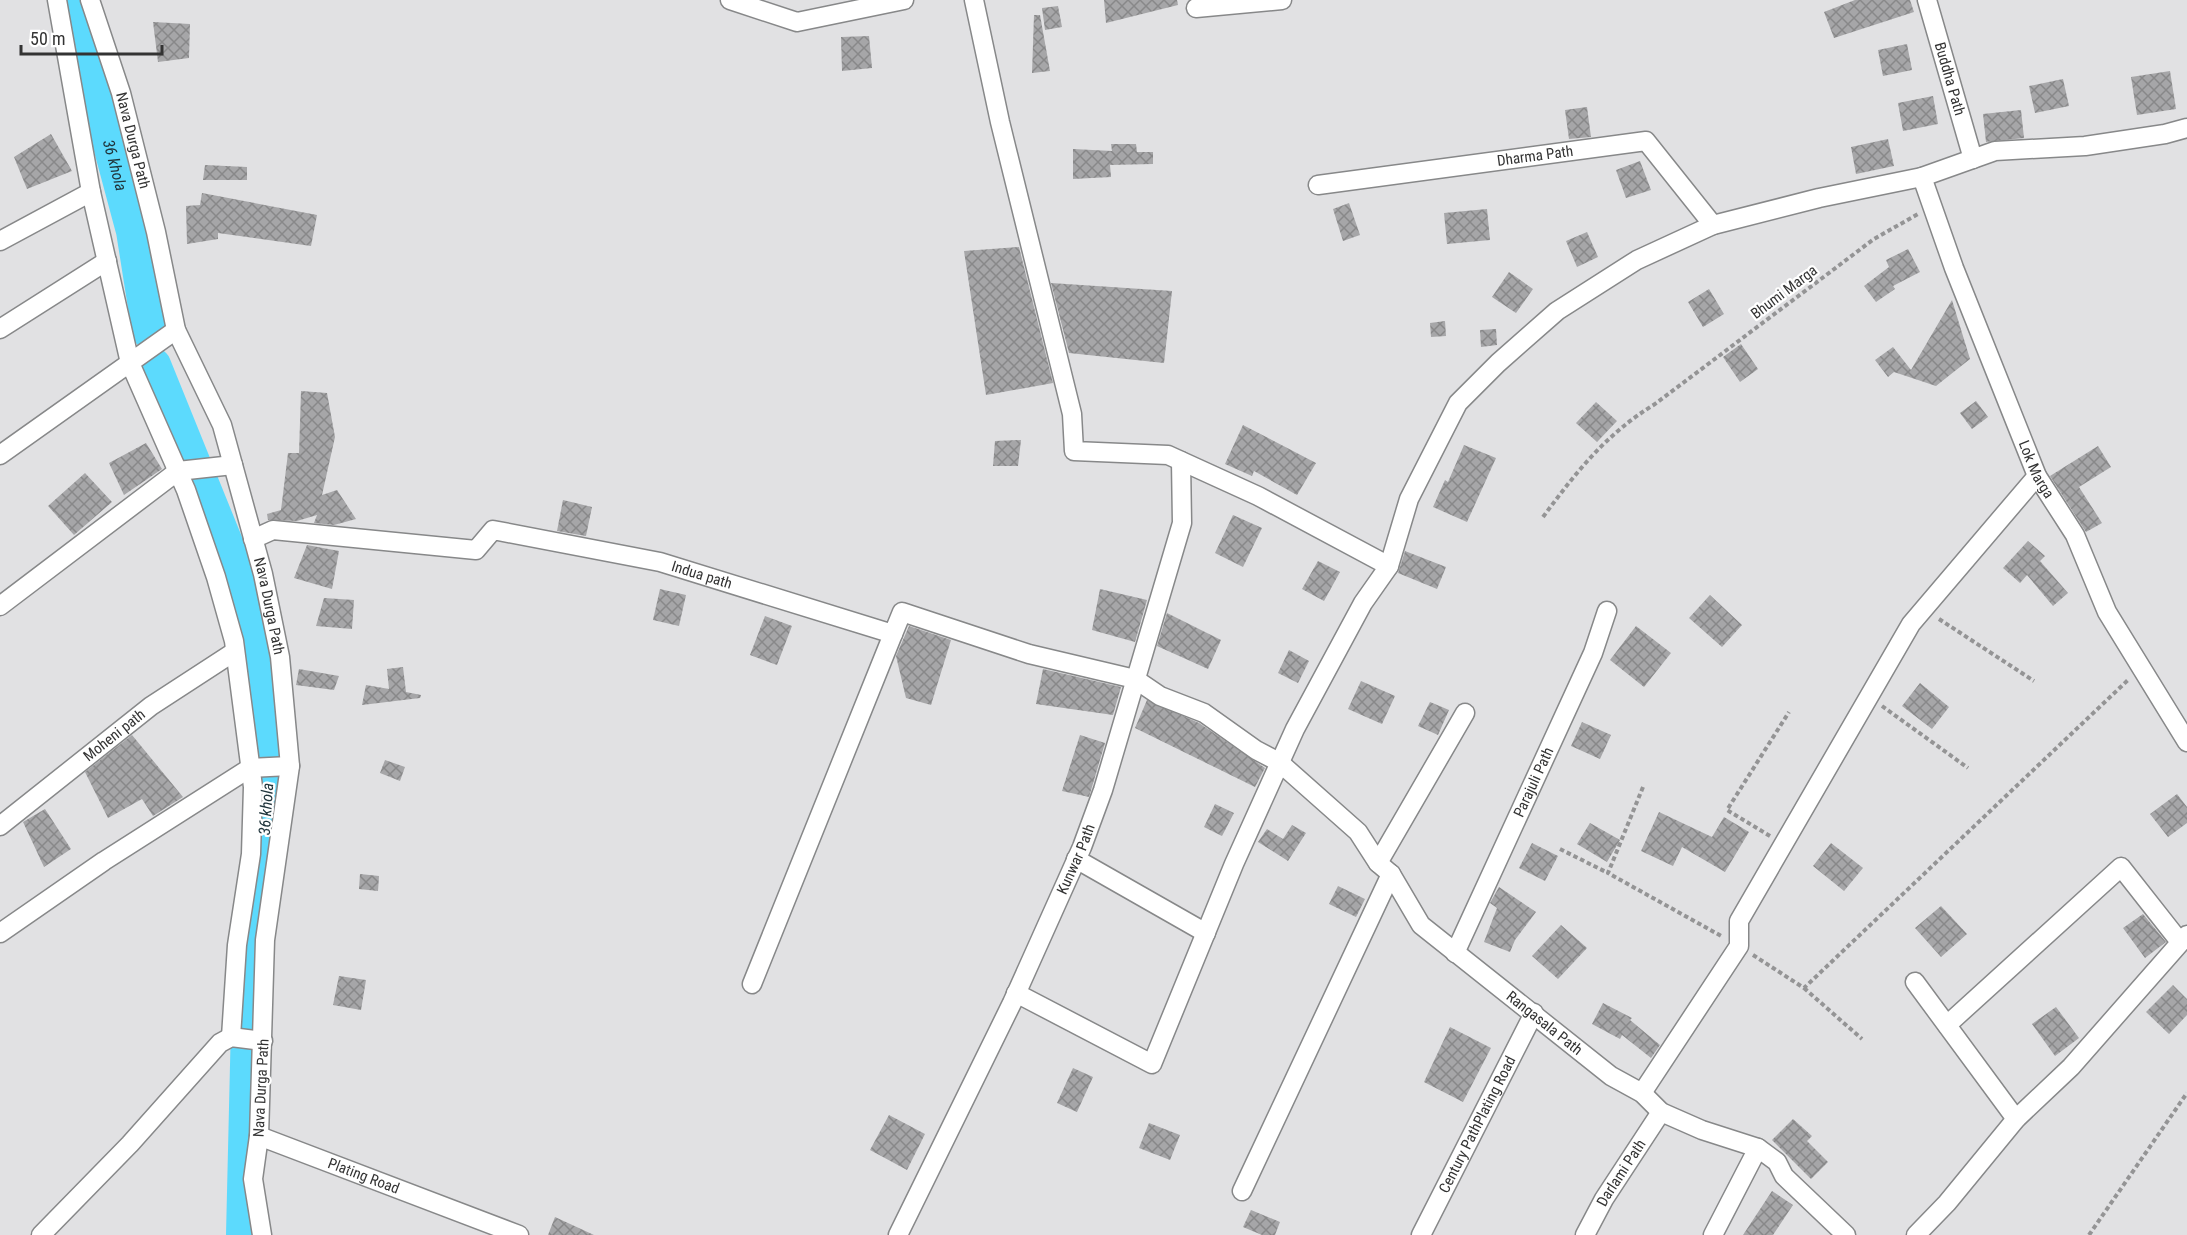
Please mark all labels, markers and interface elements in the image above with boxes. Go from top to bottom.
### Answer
scale bar [21,18,162,56]
text: 50 m [30,28,65,49]
street label: Buddha Path [1931,40,1969,117]
street label: Nava Durga Path [112,90,154,191]
water label: 36 khola [99,137,131,193]
street label: Dharma Path [1496,142,1574,170]
street label: Bhumi Marga [1747,261,1821,323]
street label: Lok Marga [2015,438,2058,502]
street label: Nava Durga Path [250,555,288,656]
street label: Indua path [669,557,734,593]
street label: Moheni path [80,705,149,765]
street label: Parajuli Path [1510,744,1557,820]
water label: 36 khola [255,782,277,836]
street label: Kunwar Path [1053,822,1099,897]
street label: Rangasala Path [1503,987,1586,1059]
street label: Nava Durga Path [249,1038,273,1138]
street label: Century PathPlating Road [1435,1053,1520,1196]
street label: Darlami Path [1593,1136,1650,1209]
street label: Plating Road [325,1154,402,1198]

